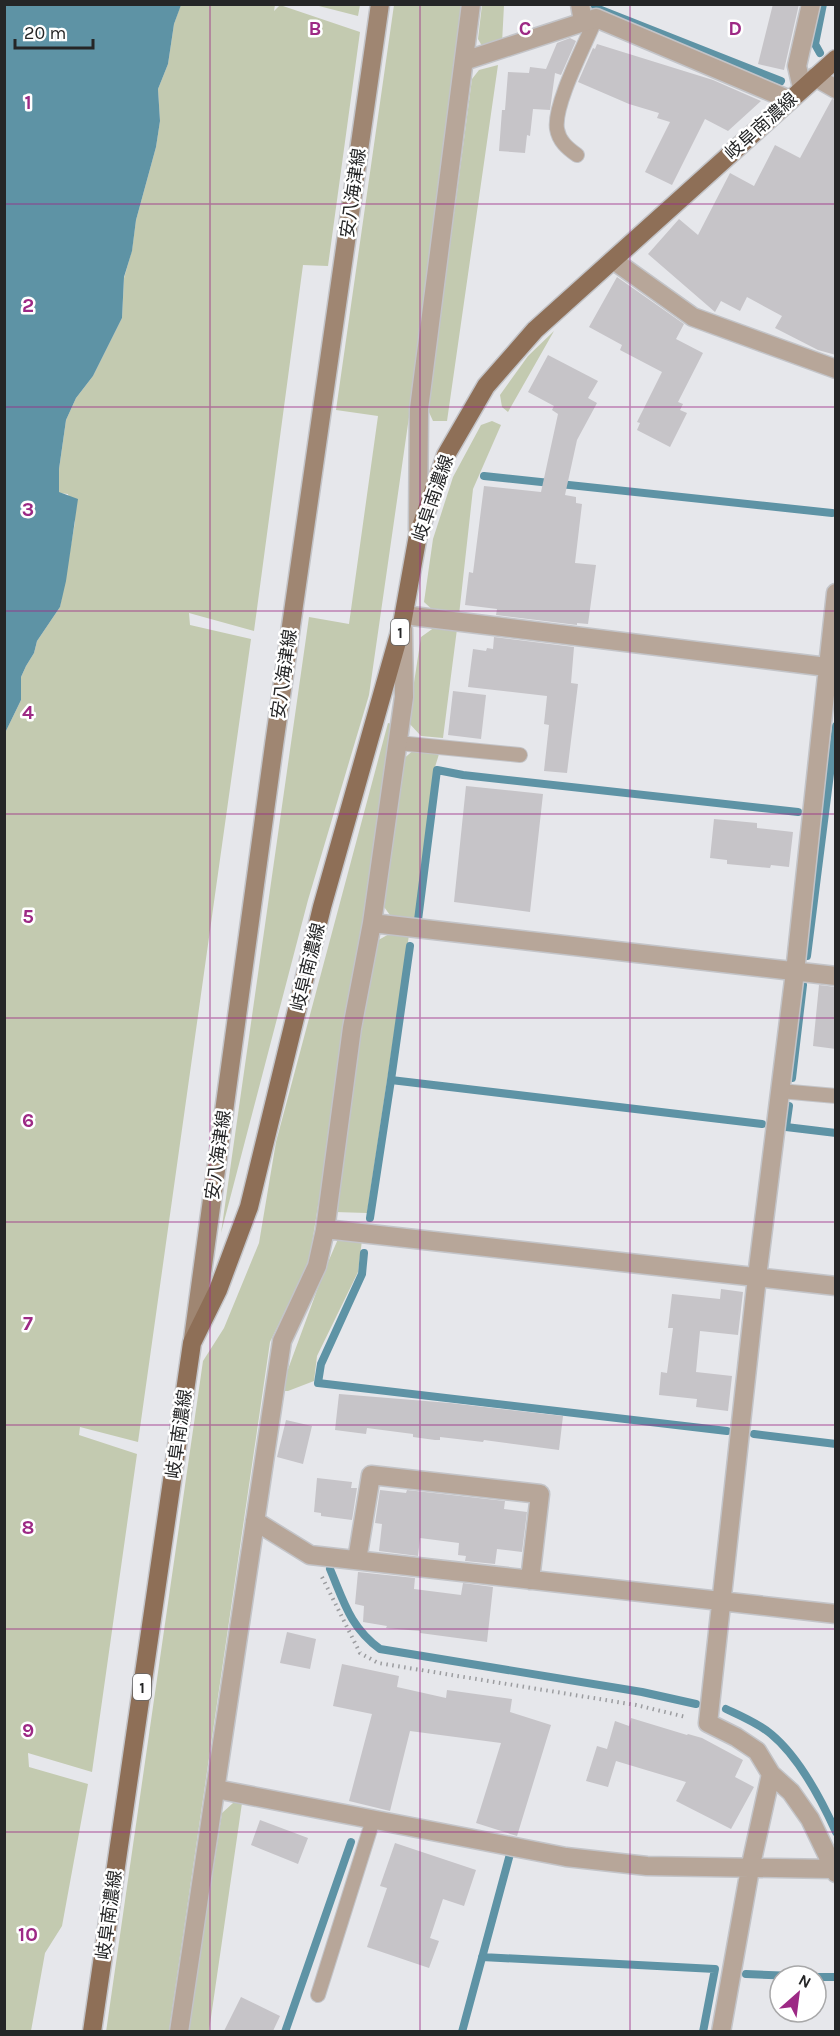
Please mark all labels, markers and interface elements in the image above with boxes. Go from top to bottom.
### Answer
scale bar [15,12,93,50]
text: B [309,17,321,40]
text: C [519,17,531,40]
text: D [728,17,742,40]
text: 20 m [24,22,66,44]
street label: 岐阜南濃線 [720,88,802,164]
text: 1 [24,91,32,114]
street label: 安八海津線 [336,147,370,239]
text: 2 [22,294,34,317]
street label: 岐阜南濃線 [408,452,458,544]
text: 3 [22,498,34,521]
road number: 1 [391,619,409,645]
street label: 安八海津線 [267,628,301,720]
text: 4 [22,701,34,724]
text: 5 [22,905,34,928]
street label: 岐阜南濃線 [286,921,330,1013]
text: 6 [22,1109,34,1132]
street label: 安八海津線 [201,1109,235,1201]
text: 7 [23,1312,33,1335]
street label: 岐阜南濃線 [162,1388,196,1480]
text: 8 [22,1516,34,1539]
road number: 1 [133,1674,151,1700]
text: 9 [22,1719,34,1742]
street label: 岐阜南濃線 [92,1869,126,1961]
text: 10 [18,1923,38,1946]
north arrow [768,1964,828,2024]
text: N [795,1970,814,1992]

